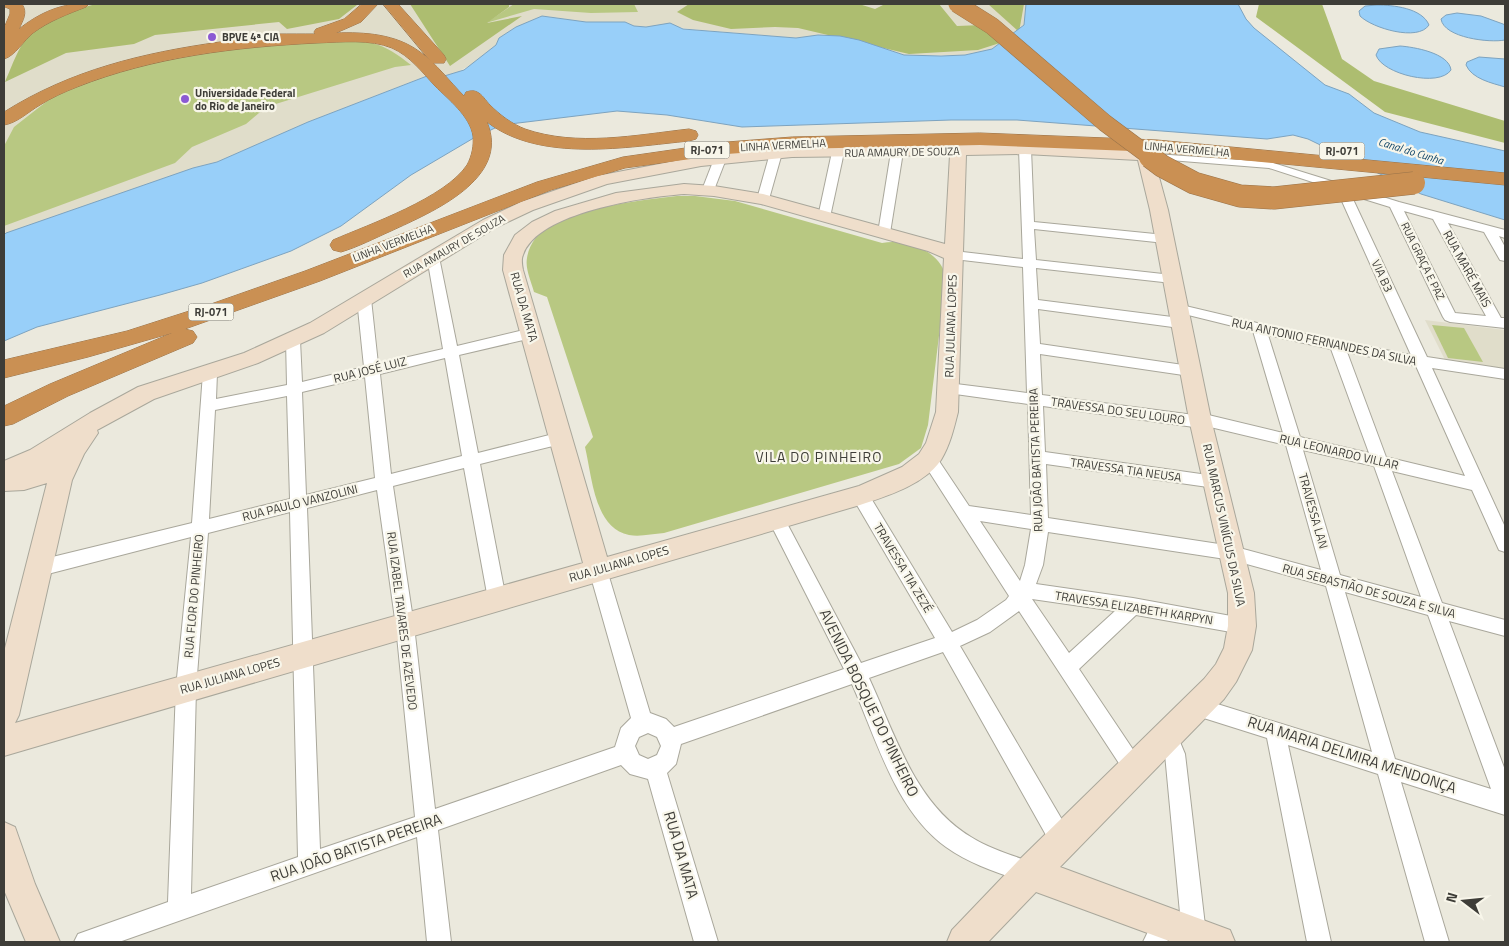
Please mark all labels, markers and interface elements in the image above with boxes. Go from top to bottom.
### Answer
place label: BPVE 4ª CIA [222,29,280,45]
marker: BPVE 4ª CIA [206,31,218,43]
place label: Universidade Federal do Rio de Janeiro [195,85,296,114]
marker: Universidade Federal do Rio de Janeiro [179,93,191,105]
water label: Canal do Cunha [1376,133,1446,169]
street label: LINHA VERMELHA [740,135,827,155]
street label: LINHA VERMELHA [1144,137,1231,161]
road number: RJ-071 [684,142,730,158]
road number: RJ-071 [1320,142,1364,160]
street label: RUA AMAURY DE SOUZA [844,143,960,161]
street label: RUA AMAURY DE SOUZA [400,210,508,282]
street label: RUA GRAÇA E PAZ [1397,219,1449,303]
street label: LINHA VERMELHA [350,220,436,266]
street label: RUA MARÉ MAIS [1438,227,1496,311]
street label: VIA B3 [1367,256,1398,295]
street label: RUA DA MATA [505,270,544,344]
street label: RUA JULIANA LOPES [939,274,962,378]
road number: RJ-071 [188,304,234,320]
street label: RUA ANTONIO FERNANDES DA SILVA [1230,313,1418,370]
street label: RUA JOSÉ LUIZ [331,351,408,388]
street label: RUA JOÃO BATISTA PEREIRA [1023,388,1048,532]
street label: TRAVESSA DO SEU LOURO [1050,392,1186,429]
street label: RUA LEONARDO VILLAR [1278,429,1401,474]
street label: RUA MARCUS VINÍCIUS DA SILVA [1198,442,1251,608]
district label: VILA DO PINHEIRO [756,446,882,467]
street label: TRAVESSA TIA NEUSA [1069,452,1183,487]
street label: TRAVESSA LAN [1294,471,1333,551]
street label: RUA PAULO VANZOLINI [240,479,360,526]
street label: TRAVESSA TIA ZEZÉ [869,519,938,617]
street label: RUA IZABEL TAVARES DE AZEVEDO [382,531,423,711]
street label: RUA FLOR DO PINHEIRO [179,533,208,659]
street label: RUA JULIANA LOPES [567,540,671,587]
street label: RUA SEBASTIÃO DE SOUZA E SILVA [1280,558,1458,623]
street label: TRAVESSA ELIZABETH KARPYN [1054,586,1214,629]
street label: AVENIDA BOSQUE DO PINHEIRO [814,605,925,801]
street label: RUA JULIANA LOPES [178,652,282,699]
street label: RUA MARIA DELMIRA MENDONÇA [1245,710,1460,799]
street label: RUA JOÃO BATISTA PEREIRA [267,807,445,888]
street label: RUA DA MATA [658,809,705,901]
north arrow [1439,876,1489,926]
text: N [1440,890,1462,905]

